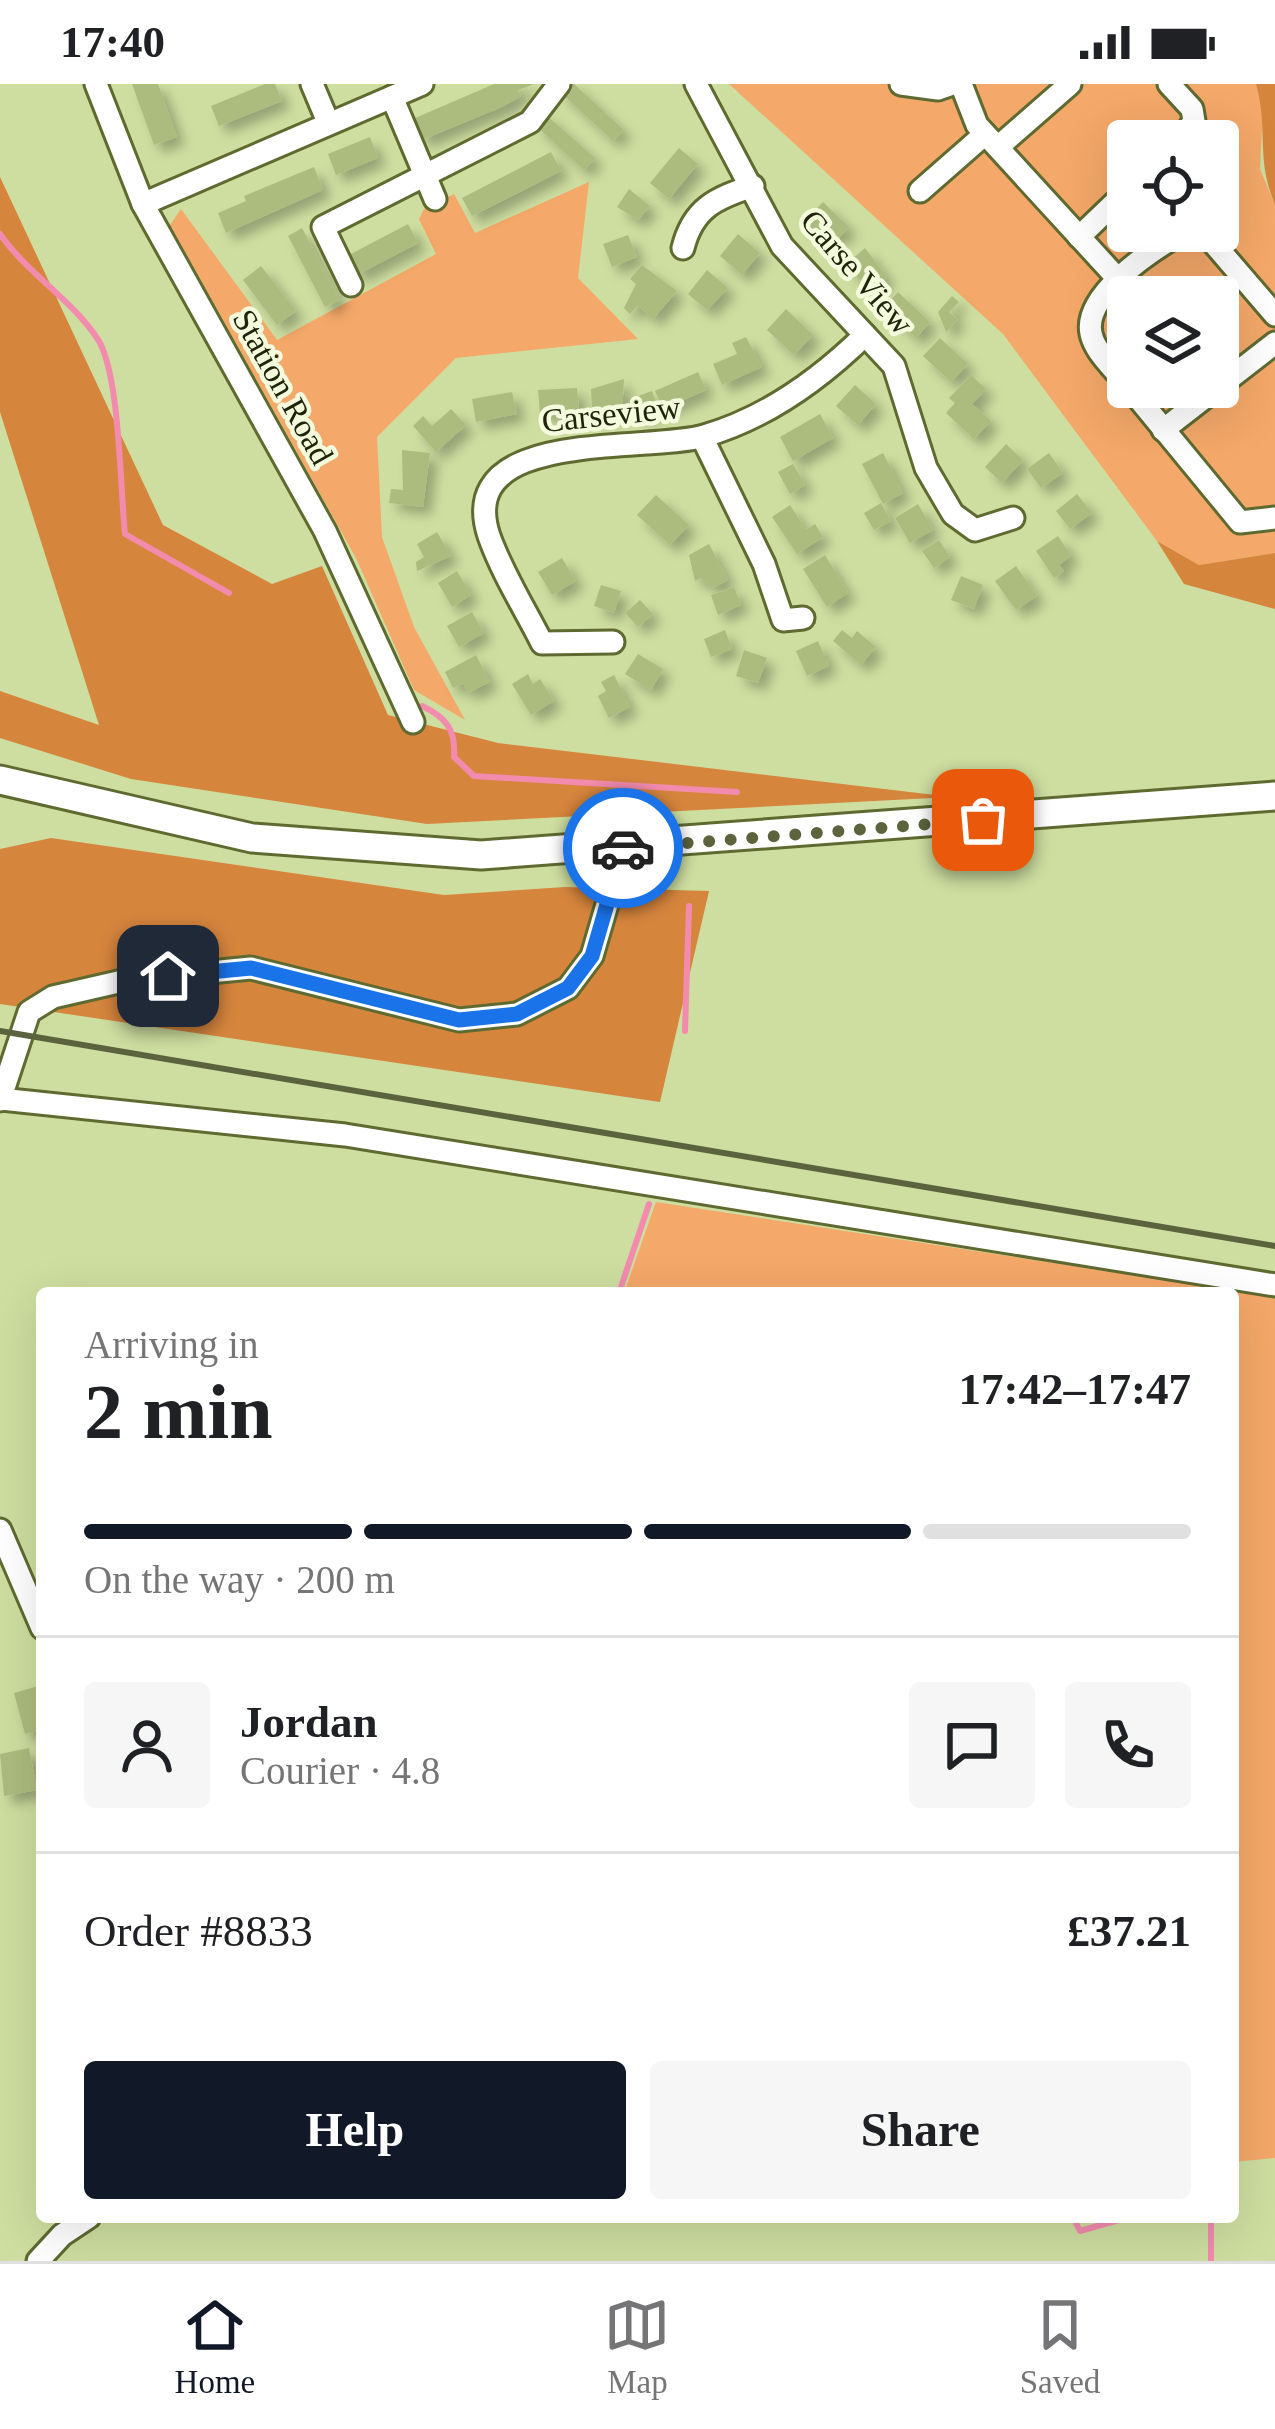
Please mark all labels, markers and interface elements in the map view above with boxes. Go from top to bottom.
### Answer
text: 17:40 [60,17,165,67]
map controls [1107,120,1239,408]
button: locate [1107,120,1239,252]
street label: Carse View [793,203,921,341]
button: layers [1107,276,1239,408]
street label: Station Road [226,303,341,471]
street label: Carseview [540,389,682,439]
pin [932,769,1034,871]
icon: bag [950,787,1016,853]
courier [563,788,683,908]
icon: car [590,815,656,881]
pin [117,925,219,1027]
icon: home [135,943,201,1009]
text: Arriving in [84,1323,258,1366]
text: 17:42–17:47 [959,1364,1191,1414]
text: 2 min [84,1368,273,1455]
text: On the way · 200 m [84,1558,395,1601]
button: person [84,1682,210,1808]
button: chat [909,1682,1035,1808]
button: phone [1065,1682,1191,1808]
text: Jordan [240,1697,378,1747]
text: Courier · 4.8 [240,1749,440,1792]
text: Order #8833 [84,1906,313,1956]
text: £37.21 [1067,1906,1191,1956]
button: Help [84,2061,626,2199]
button: Share [650,2061,1191,2199]
tab: Home [175,2292,255,2401]
tab: Map [604,2292,670,2401]
tab: Saved [1020,2292,1100,2401]

